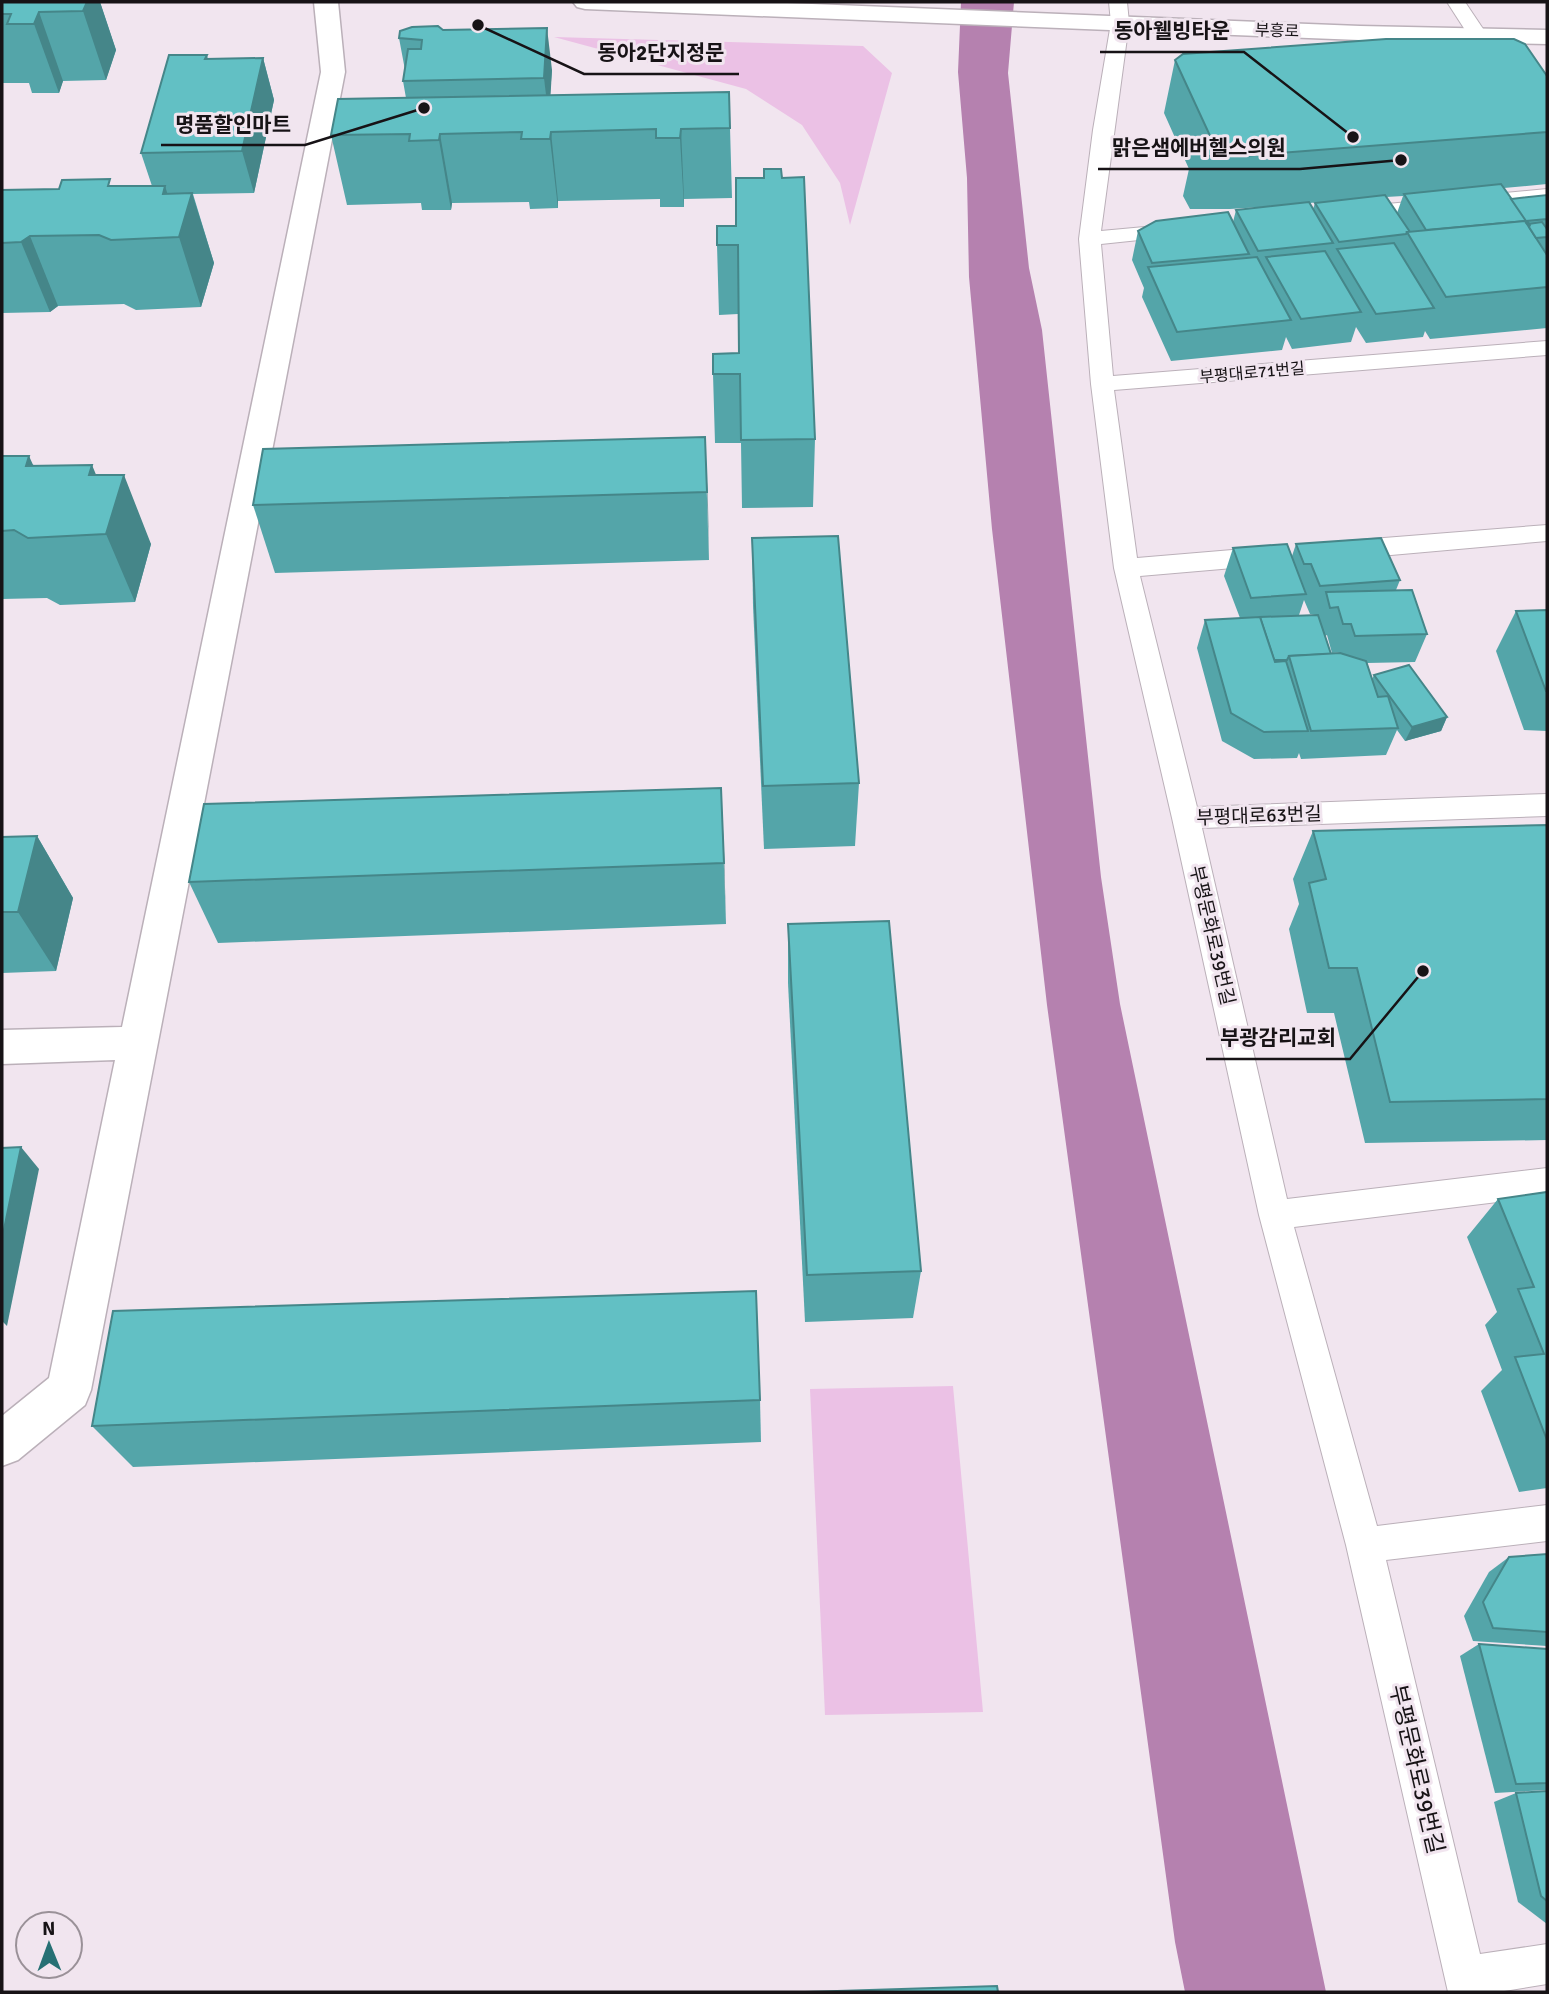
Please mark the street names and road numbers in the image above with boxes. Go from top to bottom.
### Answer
street label: 부흥로 [1255,20,1300,42]
street label: 부평대로71번길 [1199,358,1306,388]
street label: 부평대로63번길 [1196,802,1322,830]
street label: 부평문화로39번길 [1184,863,1240,1008]
street label: 부평문화로39번길 [1383,1682,1450,1857]

